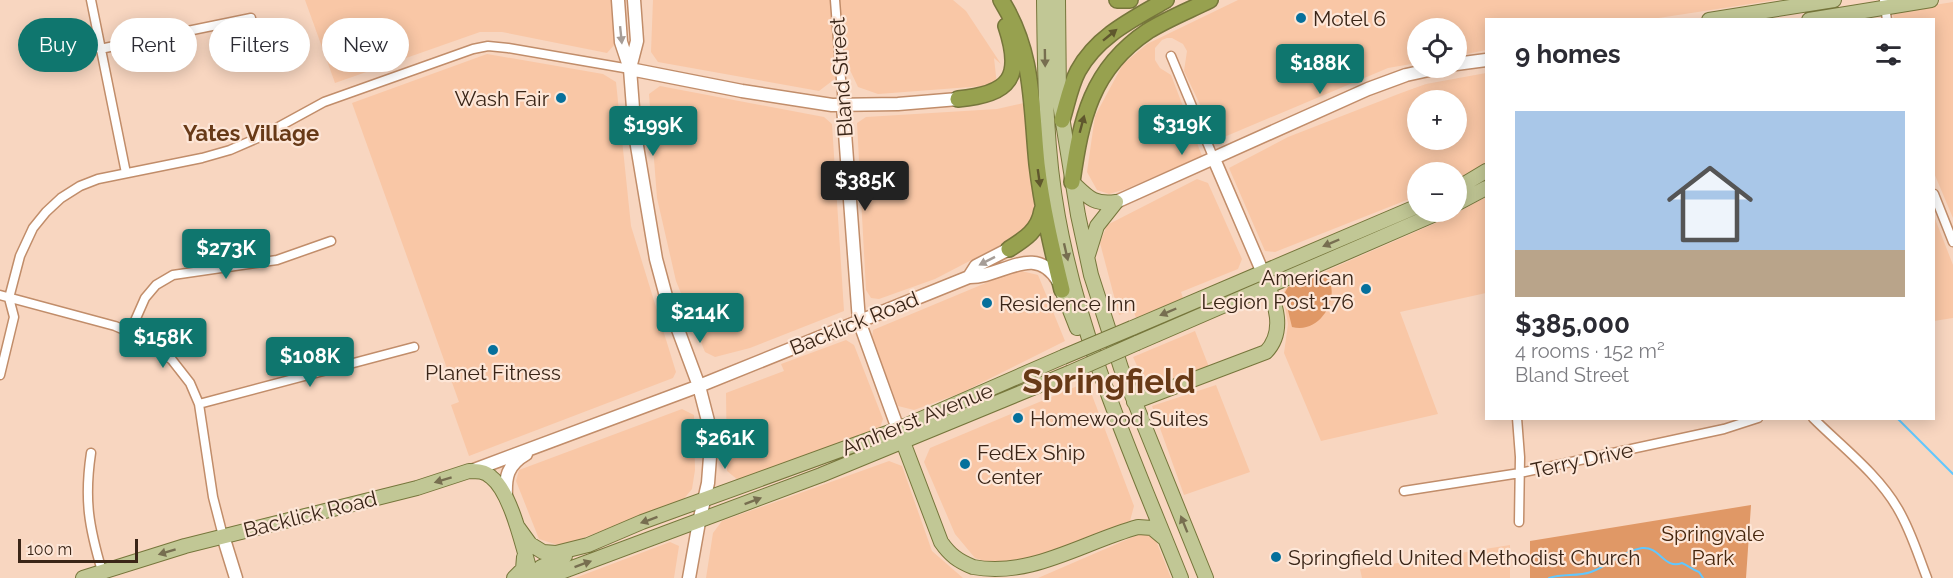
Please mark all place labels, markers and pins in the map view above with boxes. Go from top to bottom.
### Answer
place label: Motel 6 [1313,6,1386,31]
marker: Motel 6 [1294,11,1308,25]
pin: $188K [1278,44,1362,95]
place label: Wash Fair [455,86,550,111]
marker: Wash Fair [554,91,568,105]
pin: $319K [1140,105,1224,156]
pin: $199K [611,106,695,157]
pin: $385K [823,161,907,212]
pin: $273K [184,229,268,280]
place label: American Legion Post 176 [1201,265,1354,314]
marker: American Legion Post 176 [1359,282,1373,296]
place label: Residence Inn [999,291,1136,316]
pin: $214K [658,293,742,344]
marker: Residence Inn [980,296,994,310]
pin: $158K [121,318,205,369]
pin: $108K [268,337,352,388]
marker: Planet Fitness [486,343,500,357]
place label: Planet Fitness [425,360,561,385]
place label: Homewood Suites [1030,406,1208,431]
marker: Homewood Suites [1011,411,1025,425]
pin: $261K [683,419,767,470]
place label: FedEx Ship Center [977,440,1085,489]
marker: FedEx Ship Center [958,457,972,471]
place label: Springfield United Methodist Church [1288,545,1640,570]
marker: Springfield United Methodist Church [1269,550,1283,564]

